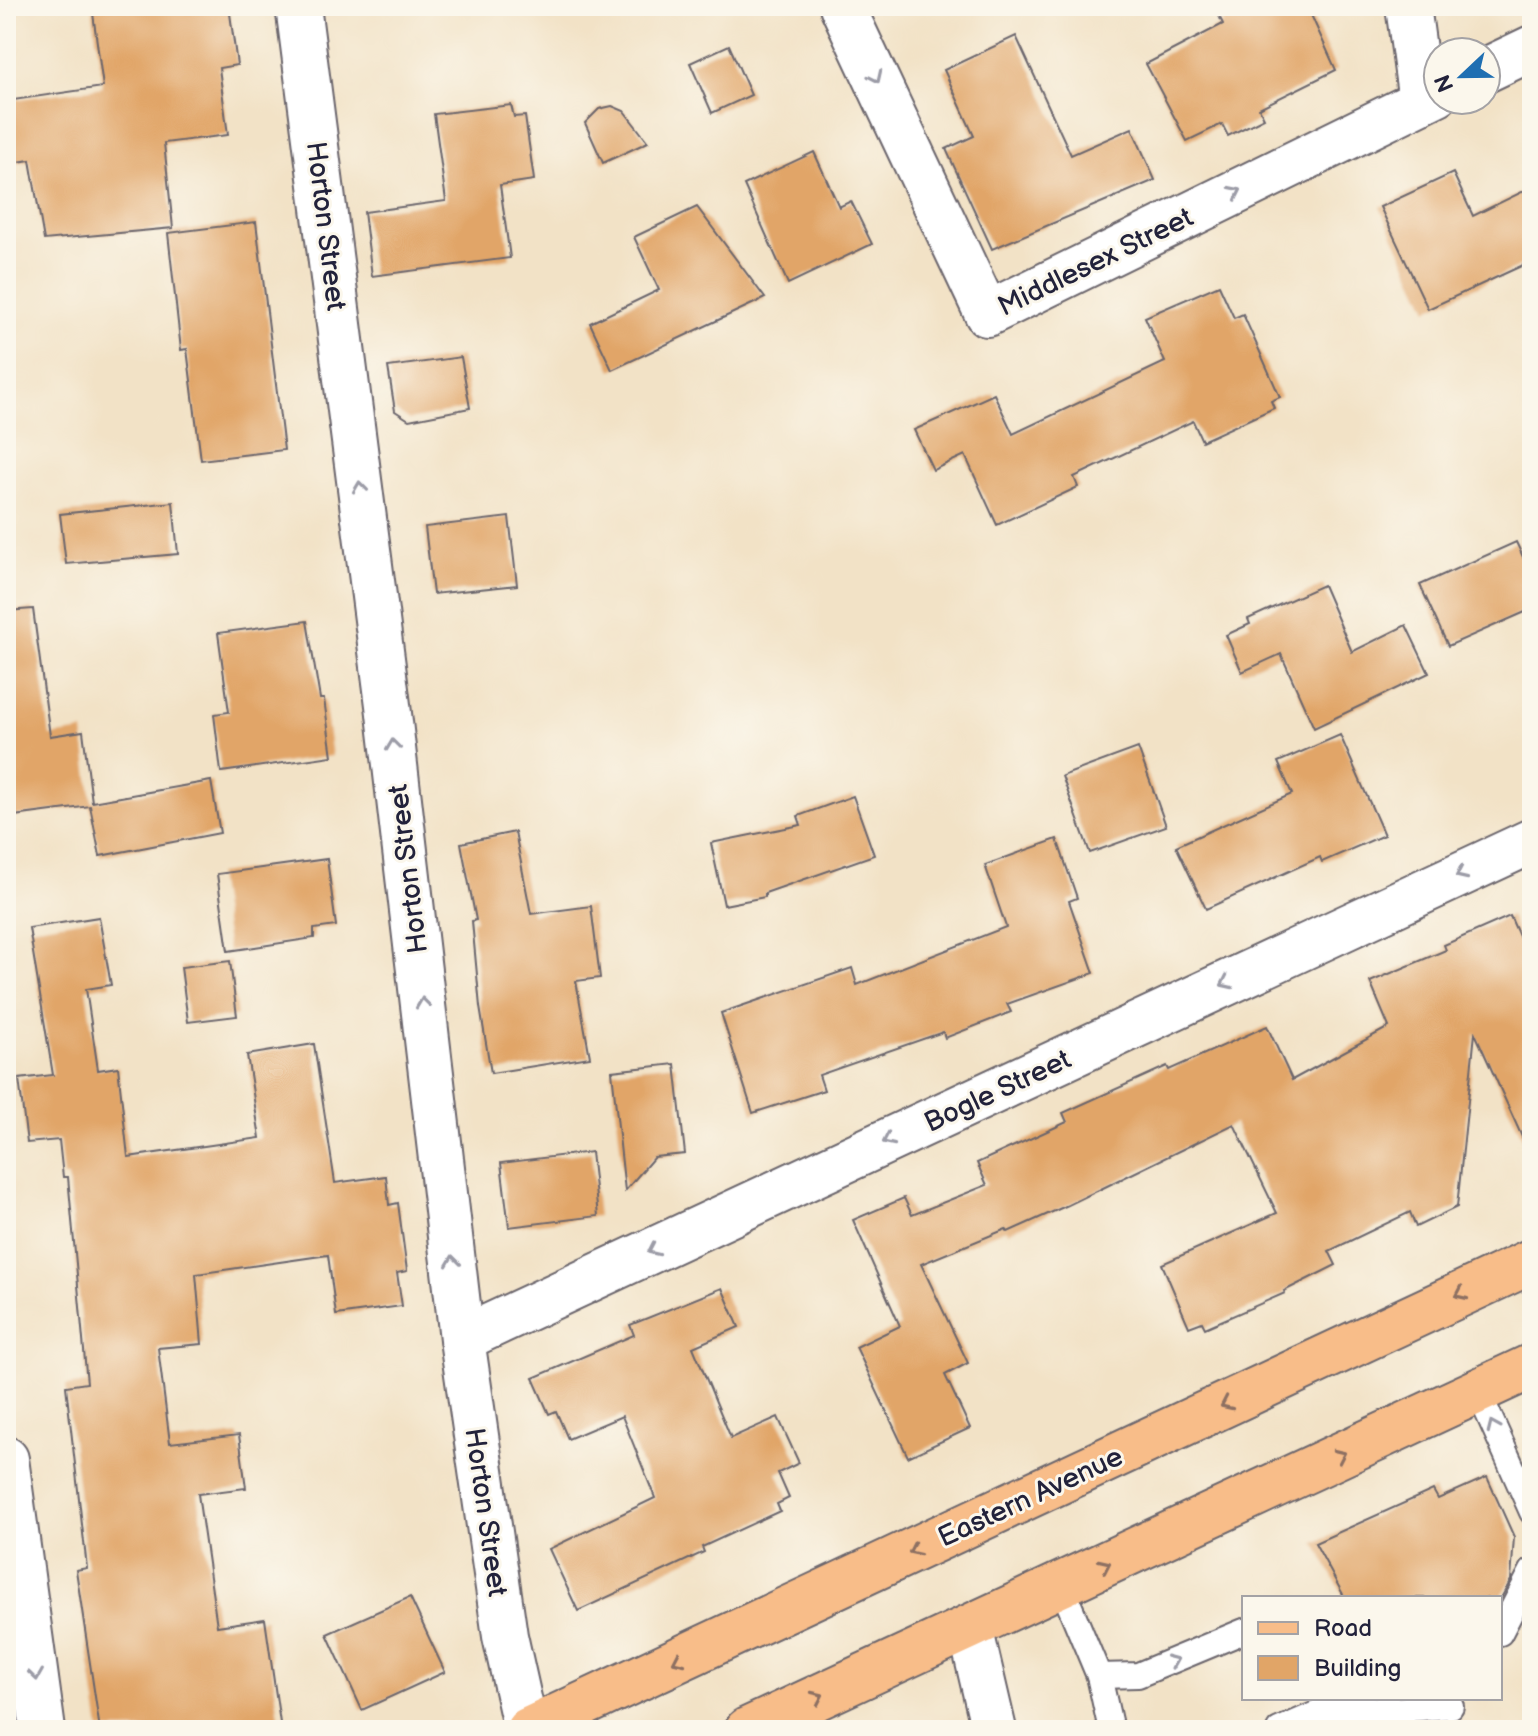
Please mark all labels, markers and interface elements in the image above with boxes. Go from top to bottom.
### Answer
north arrow [1422,36,1502,116]
one-way arrow [866,68,882,83]
text: N [1429,70,1460,96]
street label: Horton Street [299,140,352,313]
one-way arrow [1228,186,1242,202]
street label: Middlesex Street [993,201,1199,324]
one-way arrow [352,480,369,494]
one-way arrow [384,738,401,751]
street label: Horton Street [382,782,435,955]
one-way arrow [1455,864,1470,880]
one-way arrow [1219,973,1234,989]
one-way arrow [414,996,431,1009]
street label: Bogle Street [919,1043,1076,1140]
one-way arrow [882,1131,897,1147]
one-way arrow [646,1240,661,1256]
one-way arrow [445,1255,462,1268]
one-way arrow [1455,1284,1470,1300]
one-way arrow [1219,1394,1234,1410]
one-way arrow [1487,1420,1503,1435]
street label: Horton Street [457,1426,514,1599]
street label: Eastern Avenue [933,1440,1128,1555]
one-way arrow [1332,1449,1347,1465]
one-way arrow [908,1540,922,1556]
one-way arrow [1096,1559,1111,1575]
legend [1242,1596,1502,1700]
text: Road [1314,1614,1372,1643]
one-way arrow [672,1650,687,1666]
one-way arrow [1165,1654,1179,1670]
text: Building [1314,1654,1401,1683]
one-way arrow [27,1669,44,1682]
one-way arrow [809,1691,824,1707]

